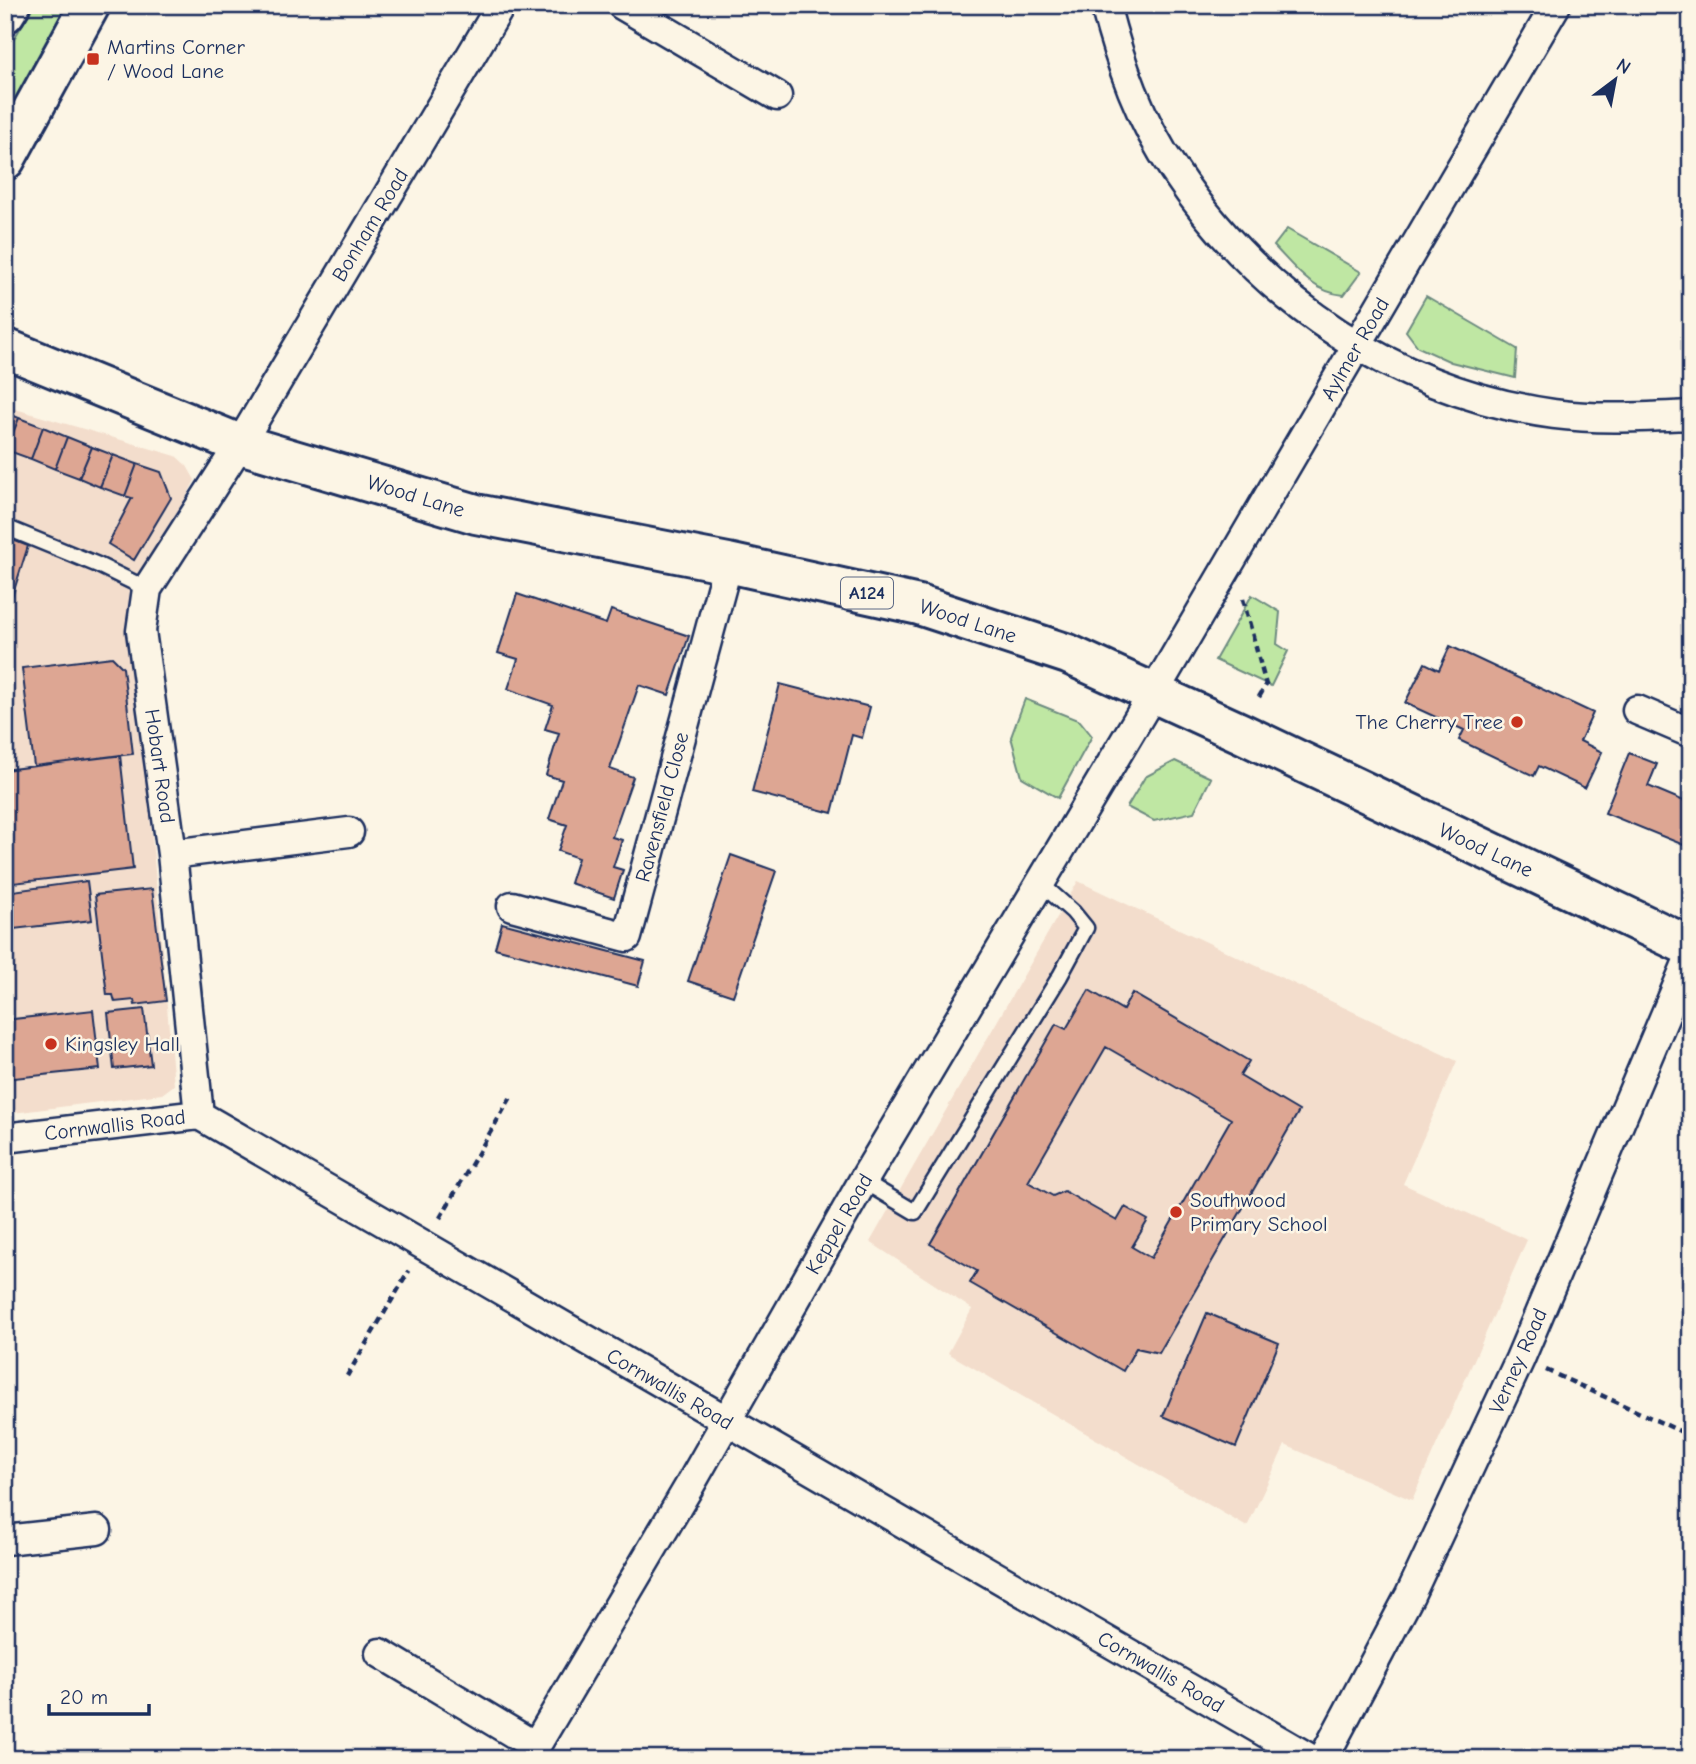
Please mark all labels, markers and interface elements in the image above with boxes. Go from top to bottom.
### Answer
place label: Martins Corner / Wood Lane [107,35,245,83]
north arrow [1580,46,1650,116]
marker: Martins Corner / Wood Lane [85,51,101,67]
text: N [1612,54,1635,79]
street label: Bonham Road [327,164,413,286]
street label: Aylmer Road [1316,293,1394,405]
street label: Wood Lane [364,470,468,522]
road number: A124 [841,578,893,608]
street label: Wood Lane [916,594,1020,648]
street label: Hobart Road [140,707,180,825]
place label: The Cherry Tree [1356,710,1503,734]
marker: The Cherry Tree [1509,714,1525,730]
street label: Ravensfield Close [630,729,694,885]
street label: Wood Lane [1435,818,1537,882]
place label: Kingsley Hall [65,1032,180,1056]
marker: Kingsley Hall [43,1036,59,1052]
street label: Cornwallis Road [43,1104,187,1146]
street label: Keppel Road [801,1169,877,1279]
place label: Southwood Primary School [1190,1188,1328,1236]
marker: Southwood Primary School [1168,1204,1184,1220]
street label: Verney Road [1484,1305,1552,1417]
street label: Cornwallis Road [602,1343,738,1435]
street label: Cornwallis Road [1093,1626,1229,1718]
scale bar [49,1673,149,1717]
text: 20 m [60,1685,108,1709]

